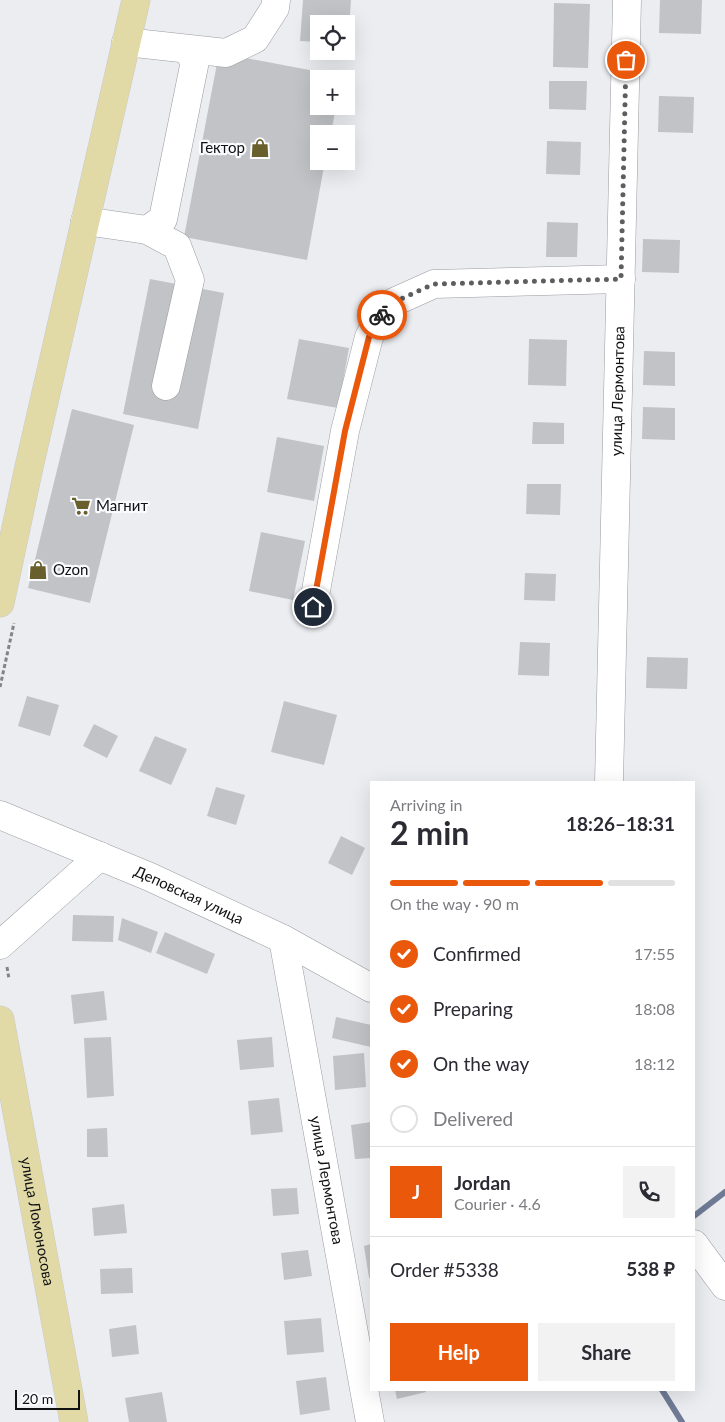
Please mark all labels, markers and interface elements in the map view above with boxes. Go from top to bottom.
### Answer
map controls [310,15,355,170]
button: locate [310,15,355,60]
pin [605,39,647,81]
icon: bag [612,46,640,74]
button: + [310,70,355,115]
button: − [310,125,355,170]
shop icon: Гектор [249,137,271,159]
place label: Гектор [200,138,245,156]
courier [357,290,407,340]
icon: bike [368,301,396,329]
street label: улица Лермонтова [607,326,627,456]
supermarket icon: Магнит [70,495,92,517]
place label: Магнит [96,496,148,514]
shop icon: Ozon [27,559,49,581]
place label: Ozon [53,560,88,578]
pin [292,586,334,628]
icon: home [299,593,327,621]
text: Arriving in [390,795,463,814]
text: 18:26–18:31 [566,812,675,835]
text: 2 min [390,813,469,852]
street label: Деповская улица [132,861,247,927]
text: On the way · 90 m [390,894,519,913]
icon: check [390,940,418,968]
text: Confirmed [433,942,521,965]
text: 17:55 [634,944,675,963]
icon: check [390,995,418,1023]
text: Preparing [433,997,513,1020]
text: 18:08 [634,999,675,1018]
icon: check [390,1050,418,1078]
text: On the way [433,1052,529,1075]
text: 18:12 [634,1054,675,1073]
text: Delivered [433,1107,513,1130]
street label: улица Лермонтова [307,1114,348,1246]
street label: улица Ломоносова [17,1156,59,1287]
button: phone [623,1166,675,1218]
text: Jordan [454,1171,511,1194]
text: J [412,1180,420,1203]
text: Courier · 4.6 [454,1194,541,1213]
text: 538 ₽ [626,1257,675,1280]
text: Order #5338 [390,1258,499,1281]
button: Help [390,1323,528,1381]
button: Share [538,1323,675,1381]
scale bar [15,1387,80,1410]
text: 20 m [22,1390,53,1407]

